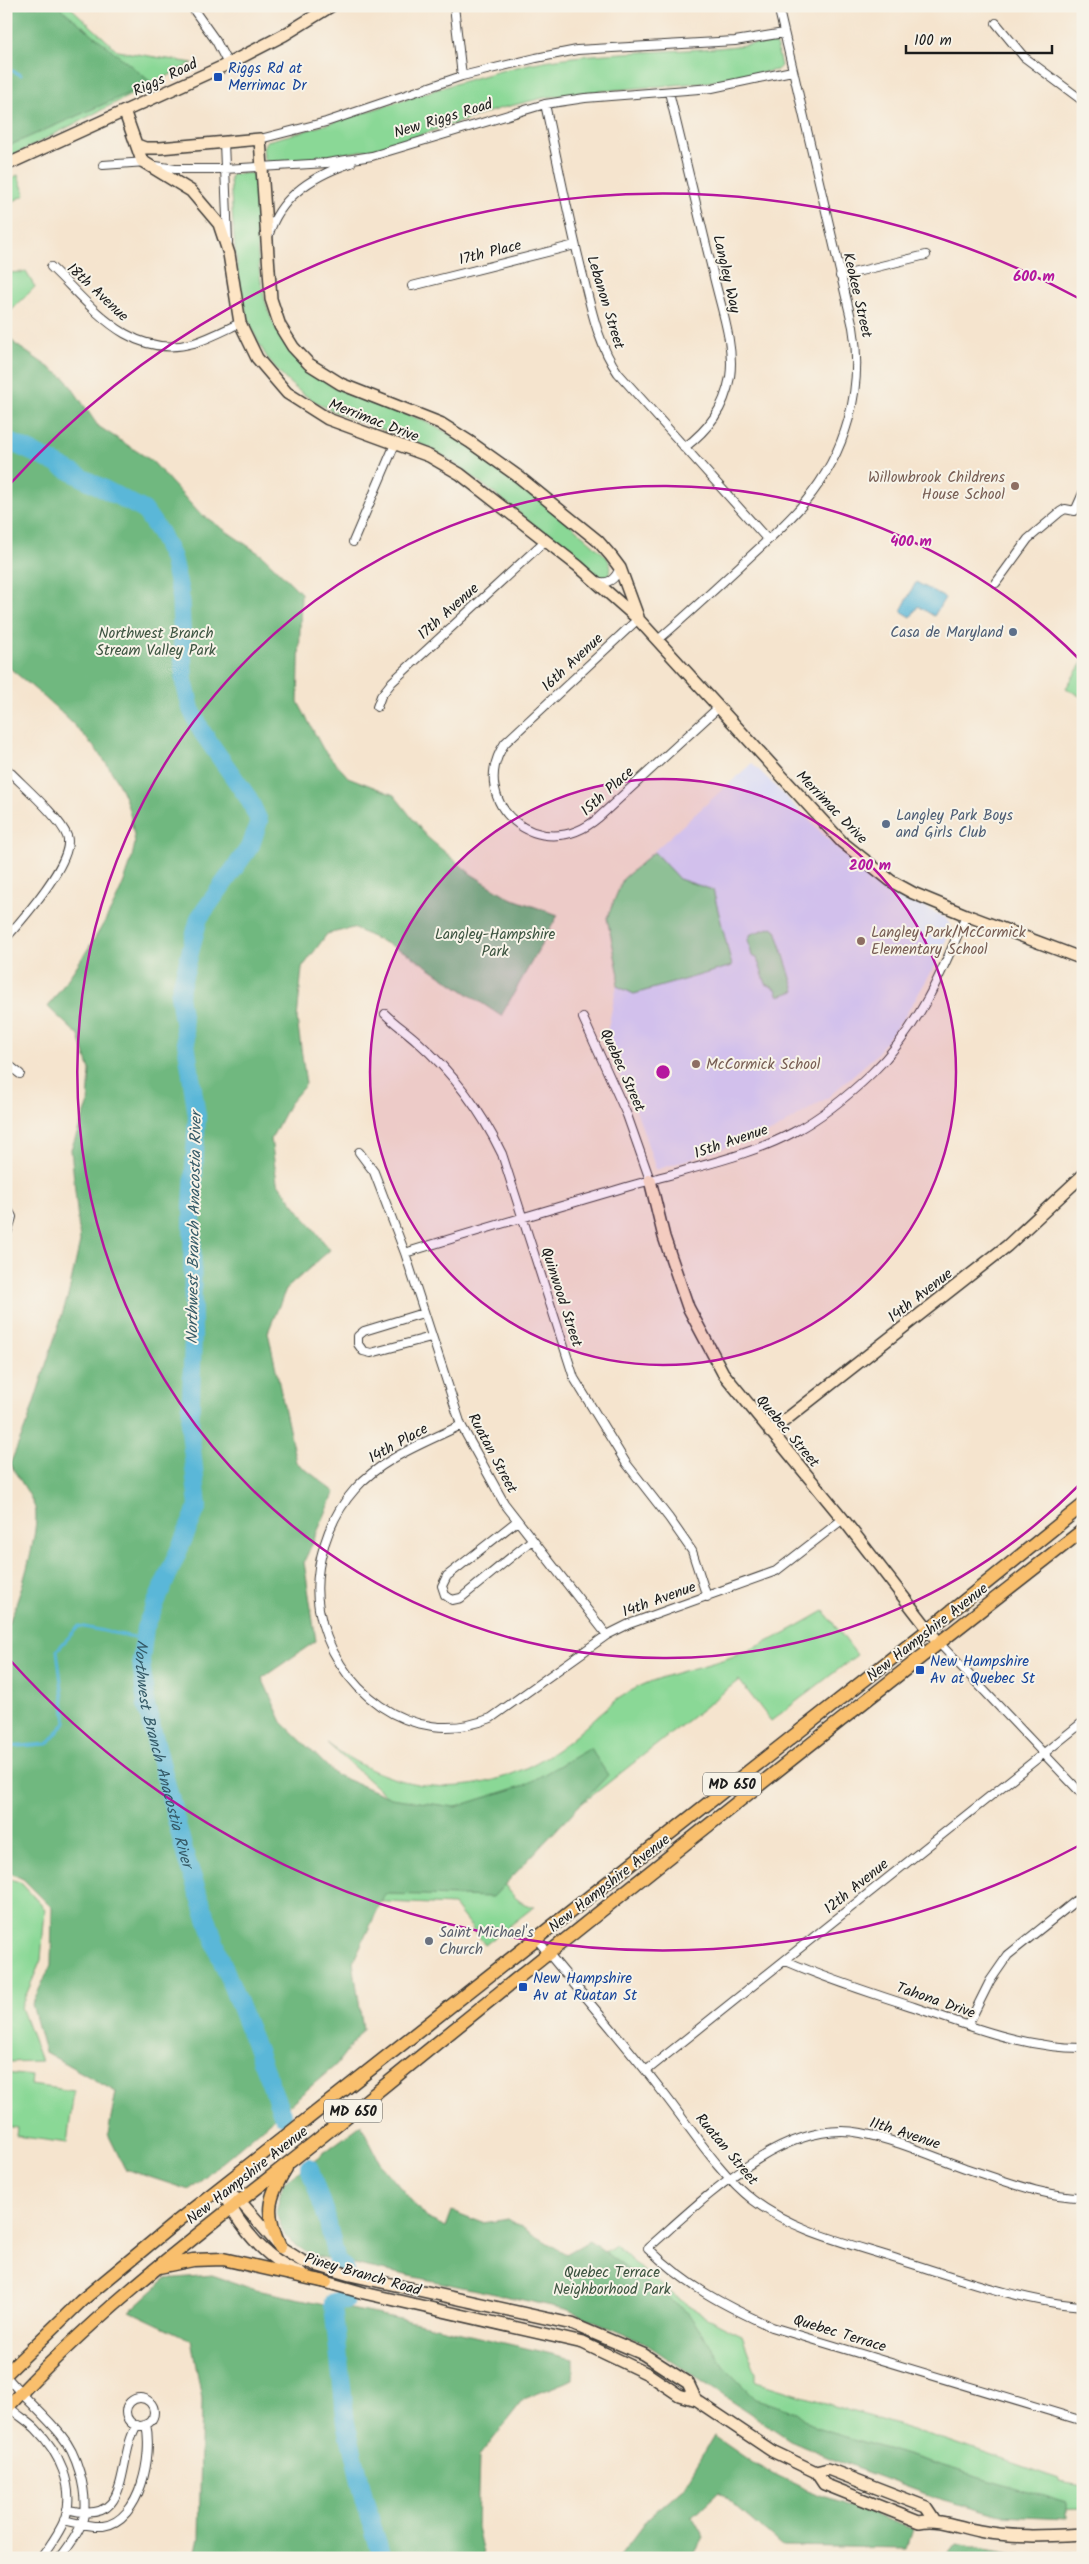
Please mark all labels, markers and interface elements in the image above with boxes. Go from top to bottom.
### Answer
scale bar [906,22,1053,54]
text: 100 m [914,29,952,53]
street label: Riggs Road [129,52,202,103]
place label: Riggs Rd at Merrimac Dr [228,57,307,98]
marker: Riggs Rd at Merrimac Dr [212,71,224,83]
street label: New Riggs Road [391,92,496,145]
street label: Langley Way [705,233,747,317]
street label: 17th Place [456,234,524,272]
street label: Keokee Street [836,250,879,340]
street label: Lebanon Street [579,253,631,352]
street label: 18th Avenue [61,257,134,328]
text: 600 m [1013,265,1055,289]
street label: Merrimac Drive [325,393,423,449]
place label: Willowbrook Childrens House School [868,466,1006,507]
marker: Willowbrook Childrens House School [1009,480,1021,492]
text: 400 m [890,530,932,554]
street label: 17th Avenue [413,577,485,646]
place label: Casa de Maryland [890,621,1004,645]
park label: Northwest Branch Stream Valley Park [96,622,217,663]
marker: Casa de Maryland [1007,626,1019,638]
street label: 16th Avenue [536,628,609,698]
street label: 15th Place [576,761,640,822]
street label: Merrimac Drive [790,765,873,850]
place label: Langley Park Boys and Girls Club [896,804,1013,845]
marker: Langley Park Boys and Girls Club [880,818,892,830]
text: 200 m [849,854,891,878]
place label: Langley Park/McCormick Elementary School [871,921,1027,962]
park label: Langley-Hampshire Park [435,923,556,964]
marker: Langley Park/McCormick Elementary School [855,935,867,947]
street label: Quebec Street [593,1025,651,1116]
place label: McCormick School [706,1053,821,1077]
marker: McCormick School [690,1058,702,1070]
centre of rings [654,1063,672,1081]
water label: Northwest Branch Anacostia River [180,1108,209,1344]
street label: 15th Avenue [691,1118,772,1166]
street label: Quinwood Street [534,1244,589,1350]
street label: 14th Avenue [883,1262,959,1329]
street label: Quebec Street [749,1390,825,1474]
street label: Ruatan Street [461,1409,523,1498]
street label: 14th Place [364,1417,433,1470]
street label: 14th Avenue [619,1575,700,1624]
street label: New Hampshire Avenue [861,1577,994,1688]
water label: Northwest Branch Anacostia River [126,1639,201,1875]
place label: New Hampshire Av at Quebec St [930,1650,1035,1691]
marker: New Hampshire Av at Quebec St [914,1664,926,1676]
road number: MD 650 [703,1772,761,1796]
street label: New Hampshire Avenue [543,1828,676,1939]
street label: 12th Avenue [819,1853,894,1920]
place label: Saint Michael's Church [439,1921,534,1962]
marker: Saint Michael's Church [423,1935,435,1947]
place label: New Hampshire Av at Ruatan St [533,1967,637,2008]
street label: Tahona Drive [893,1976,979,2026]
marker: New Hampshire Av at Ruatan St [517,1981,529,1993]
road number: MD 650 [324,2100,382,2122]
street label: Ruatan Street [689,2108,764,2191]
street label: 11th Avenue [866,2111,944,2157]
street label: New Hampshire Avenue [181,2120,314,2231]
street label: Piney Branch Road [302,2247,424,2303]
park label: Quebec Terrace Neighborhood Park [553,2261,672,2302]
street label: Quebec Terrace [790,2308,889,2360]

